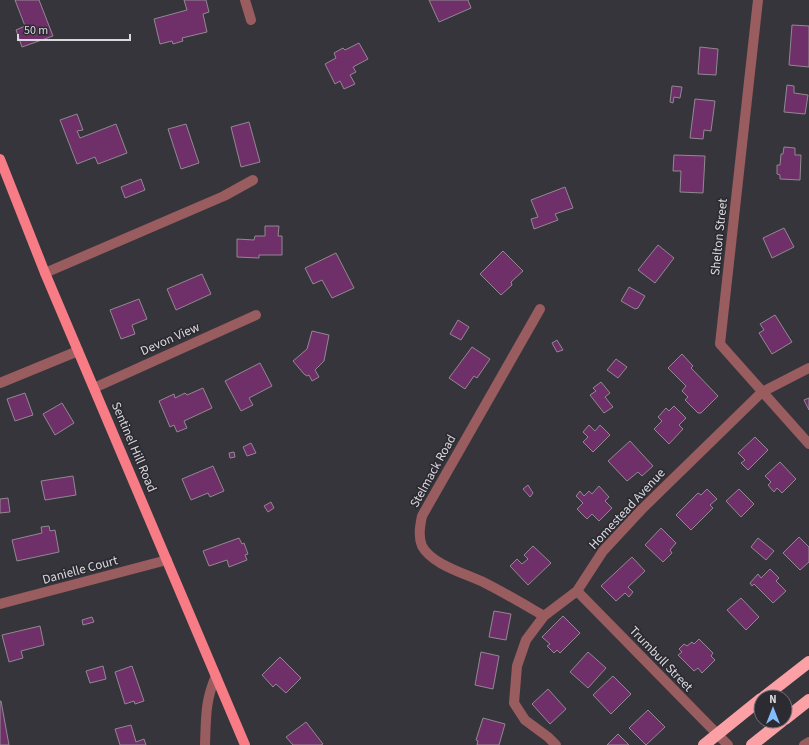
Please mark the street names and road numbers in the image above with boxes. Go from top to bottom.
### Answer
street label: Shelton Street [706,197,732,276]
street label: Devon View [138,318,203,360]
street label: Sentinel Hill Road [107,399,161,495]
street label: Stelmack Road [406,431,460,511]
street label: Homestead Avenue [585,465,669,553]
street label: Danielle Court [40,551,120,589]
street label: Trumbull Street [625,622,697,696]

